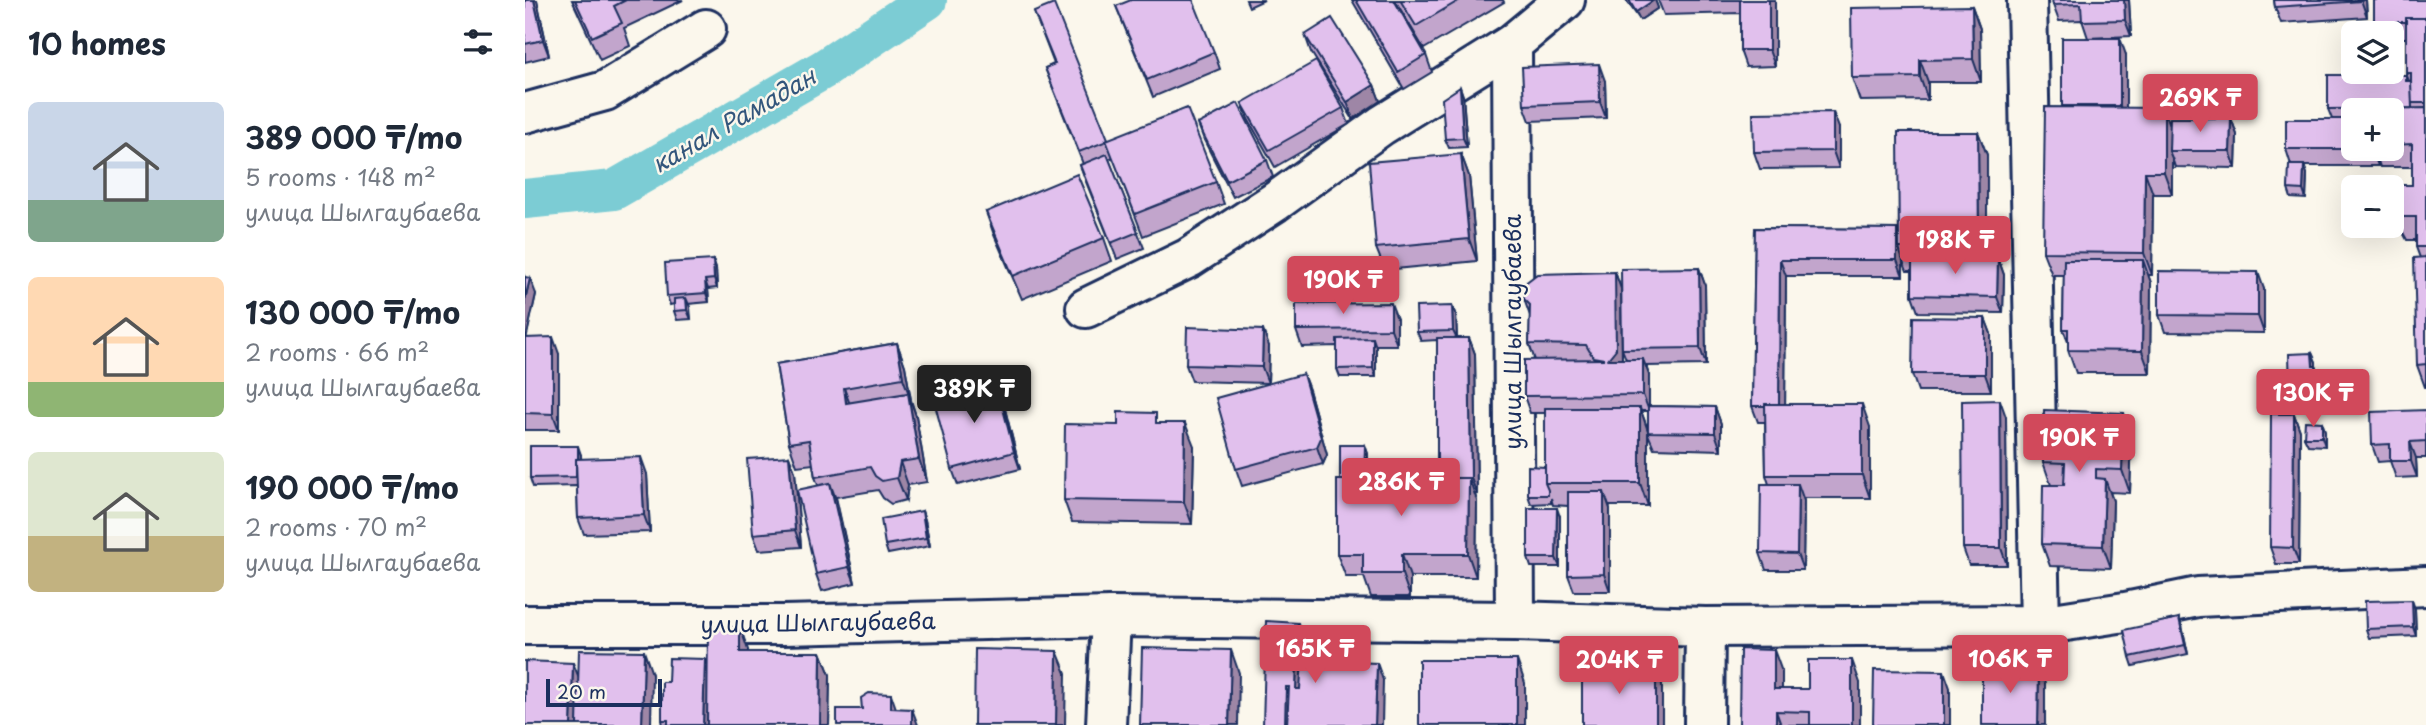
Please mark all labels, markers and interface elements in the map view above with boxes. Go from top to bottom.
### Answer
text: 10 homes [28,20,166,65]
map controls [2341,21,2404,238]
button: layers [2341,21,2404,84]
icon: filters [459,23,497,61]
water label: канал Рамадан [644,57,824,181]
pin: 269K ₸ [2143,74,2257,134]
text: 269K ₸ [2159,79,2241,114]
button: + [2341,98,2404,161]
text: 389 000 ₸/mo [245,114,462,159]
icon: home [84,130,168,214]
text: 5 rooms · 148 m² [245,159,436,194]
button: − [2341,175,2404,238]
text: улица Шылгаубаева [245,194,480,229]
street label: улица Шылгаубаева [1494,214,1529,450]
pin: 198K ₸ [1898,216,2012,276]
text: 198K ₸ [1916,221,1994,256]
pin: 190K ₸ [1286,256,1400,316]
text: 190K ₸ [1303,261,1383,296]
text: 130 000 ₸/mo [245,289,460,334]
icon: home [84,305,168,389]
text: 2 rooms · 66 m² [245,334,429,369]
pin: 389K ₸ [917,366,1031,425]
text: улица Шылгаубаева [245,369,480,404]
text: 389K ₸ [933,370,1015,405]
pin: 130K ₸ [2256,370,2370,429]
text: 130K ₸ [2272,374,2354,409]
pin: 190K ₸ [2022,414,2136,474]
text: 190K ₸ [2039,419,2119,454]
pin: 286K ₸ [1344,458,1458,518]
text: 286K ₸ [1358,463,1444,498]
text: 190 000 ₸/mo [245,464,459,509]
icon: home [84,480,168,564]
text: 2 rooms · 70 m² [245,509,427,544]
text: улица Шылгаубаева [245,544,480,579]
street label: улица Шылгаубаева [700,602,937,641]
pin: 165K ₸ [1258,626,1372,685]
text: 165K ₸ [1276,630,1354,665]
pin: 204K ₸ [1562,636,1676,696]
pin: 106K ₸ [1953,636,2067,695]
text: 106K ₸ [1968,640,2052,675]
text: 204K ₸ [1575,641,1663,676]
scale bar [546,676,661,708]
text: 20 m [557,677,606,705]

